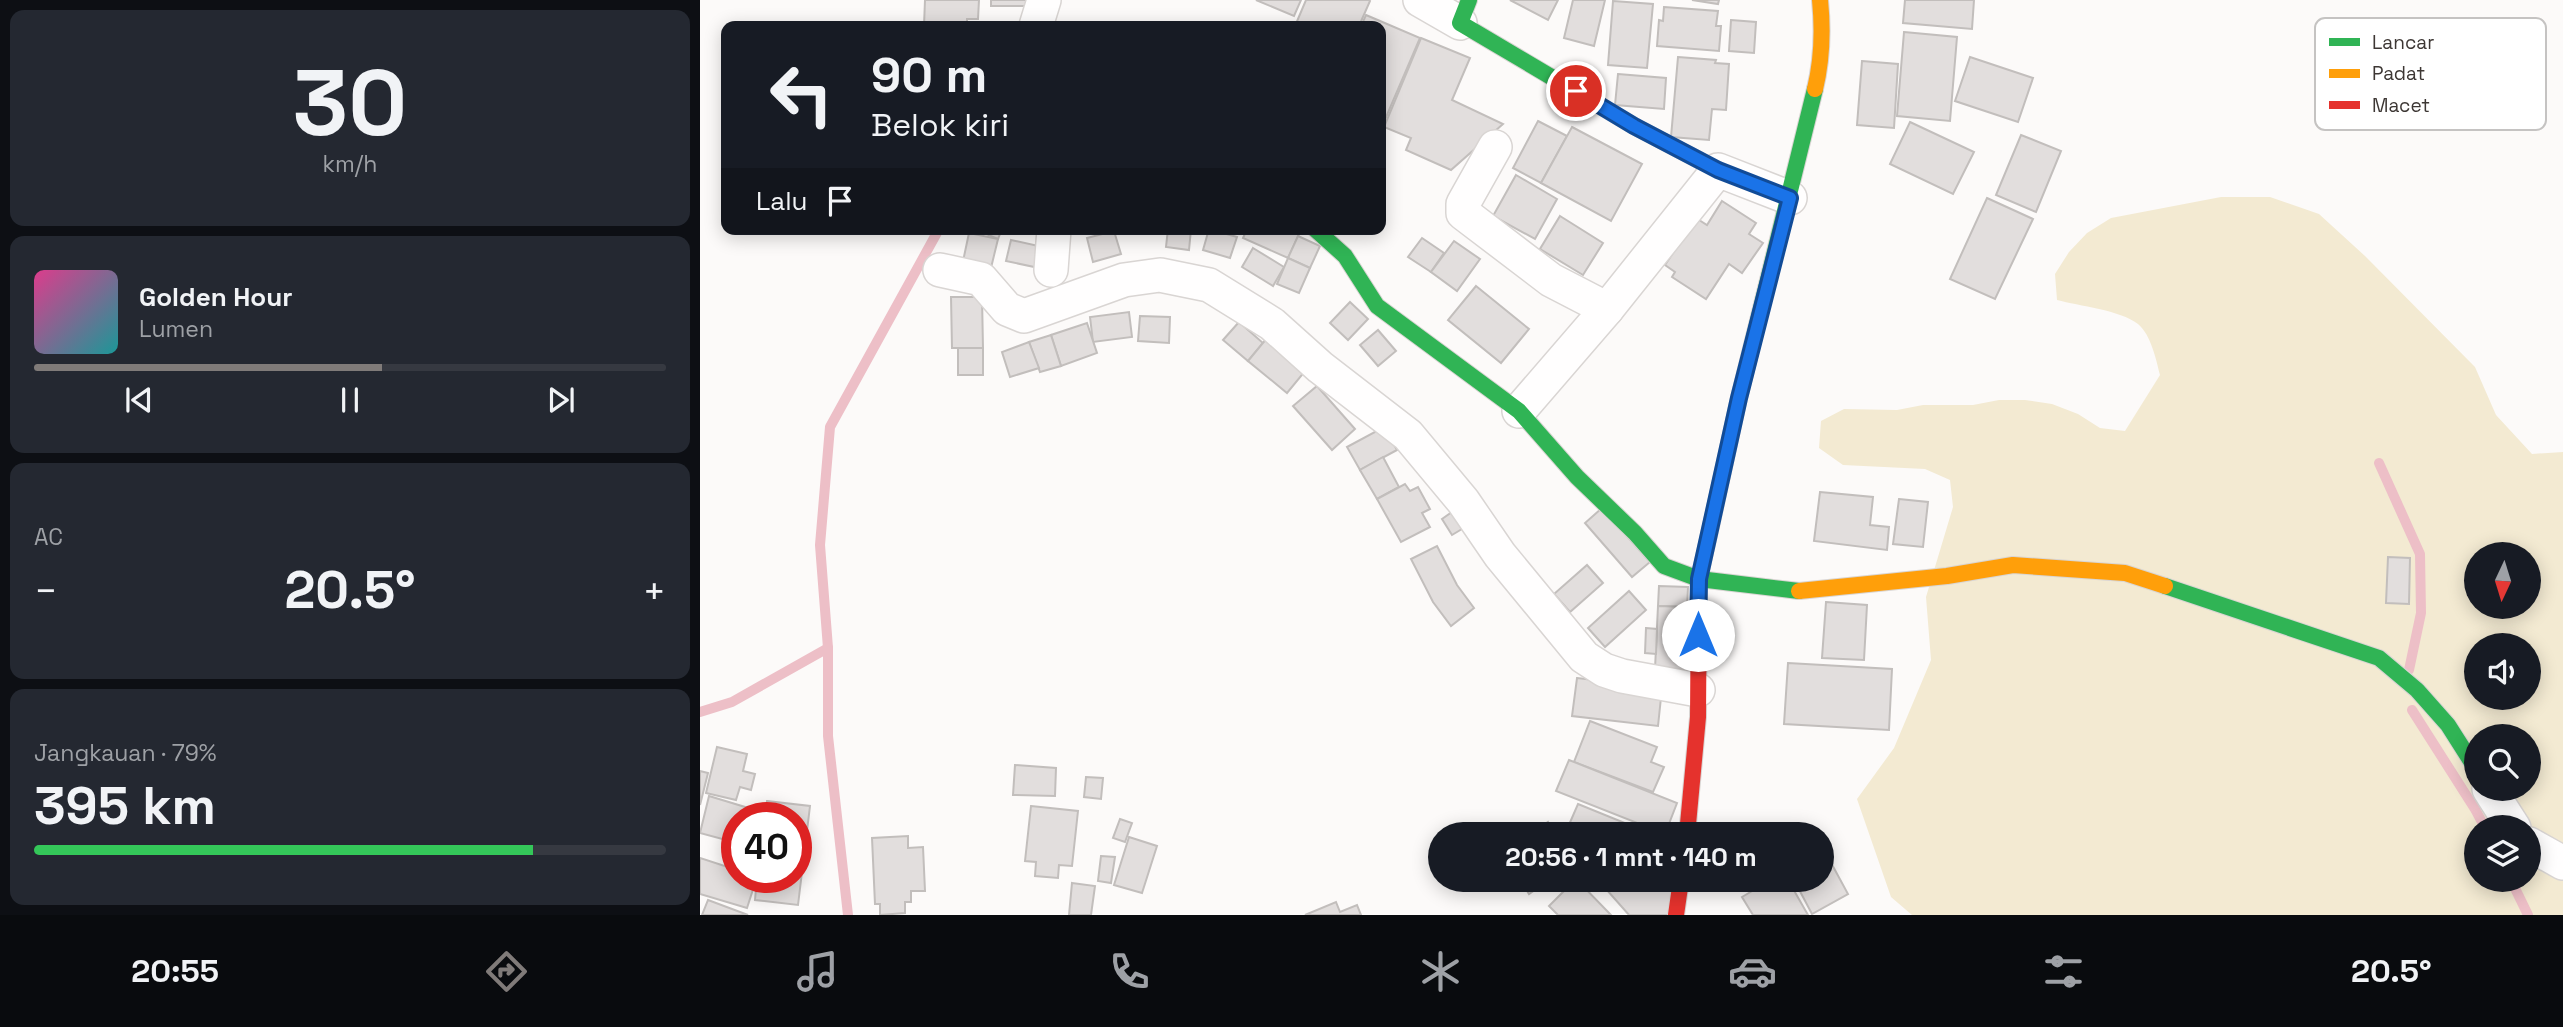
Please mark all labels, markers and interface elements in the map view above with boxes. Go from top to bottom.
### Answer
legend [2315,18,2546,130]
text: Lancar [2372,30,2434,55]
text: 90 m [871,44,987,106]
text: 30 [293,45,407,162]
icon: left [756,49,847,140]
pin [1546,61,1606,121]
text: Padat [2372,61,2425,86]
icon: arrive [1557,72,1595,110]
text: Macet [2372,93,2430,118]
text: Belok kiri [871,105,1009,145]
text: km/h [323,149,377,179]
icon: arrive [821,182,859,220]
text: Lalu [756,184,807,218]
text: Golden Hour [139,280,293,314]
text: Lumen [139,314,213,344]
icon: previous [120,381,158,419]
icon: pause [331,381,369,419]
icon: next [542,381,580,419]
text: AC [34,522,63,552]
north arrow [2464,542,2541,620]
map controls [2464,542,2541,892]
text: 20.5° [284,557,416,623]
text: − [34,567,58,615]
text: + [642,567,666,615]
position arrow [1661,598,1735,672]
button: sound [2464,633,2541,710]
button: search [2464,724,2541,801]
text: Jangkauan · 79% [34,738,217,768]
text: 395 km [34,773,216,839]
speed limit sign: 40 [721,802,812,893]
button: layers [2464,815,2541,892]
text: 20:56 · 1 mnt · 140 m [1505,840,1757,874]
icon: directions [482,947,531,996]
icon: music [793,947,842,996]
icon: phone [1105,947,1154,996]
icon: climate [1416,947,1465,996]
icon: car [1728,947,1777,996]
icon: filters [2039,947,2088,996]
text: 20:55 [131,951,219,991]
text: 20.5° [2351,951,2432,991]

